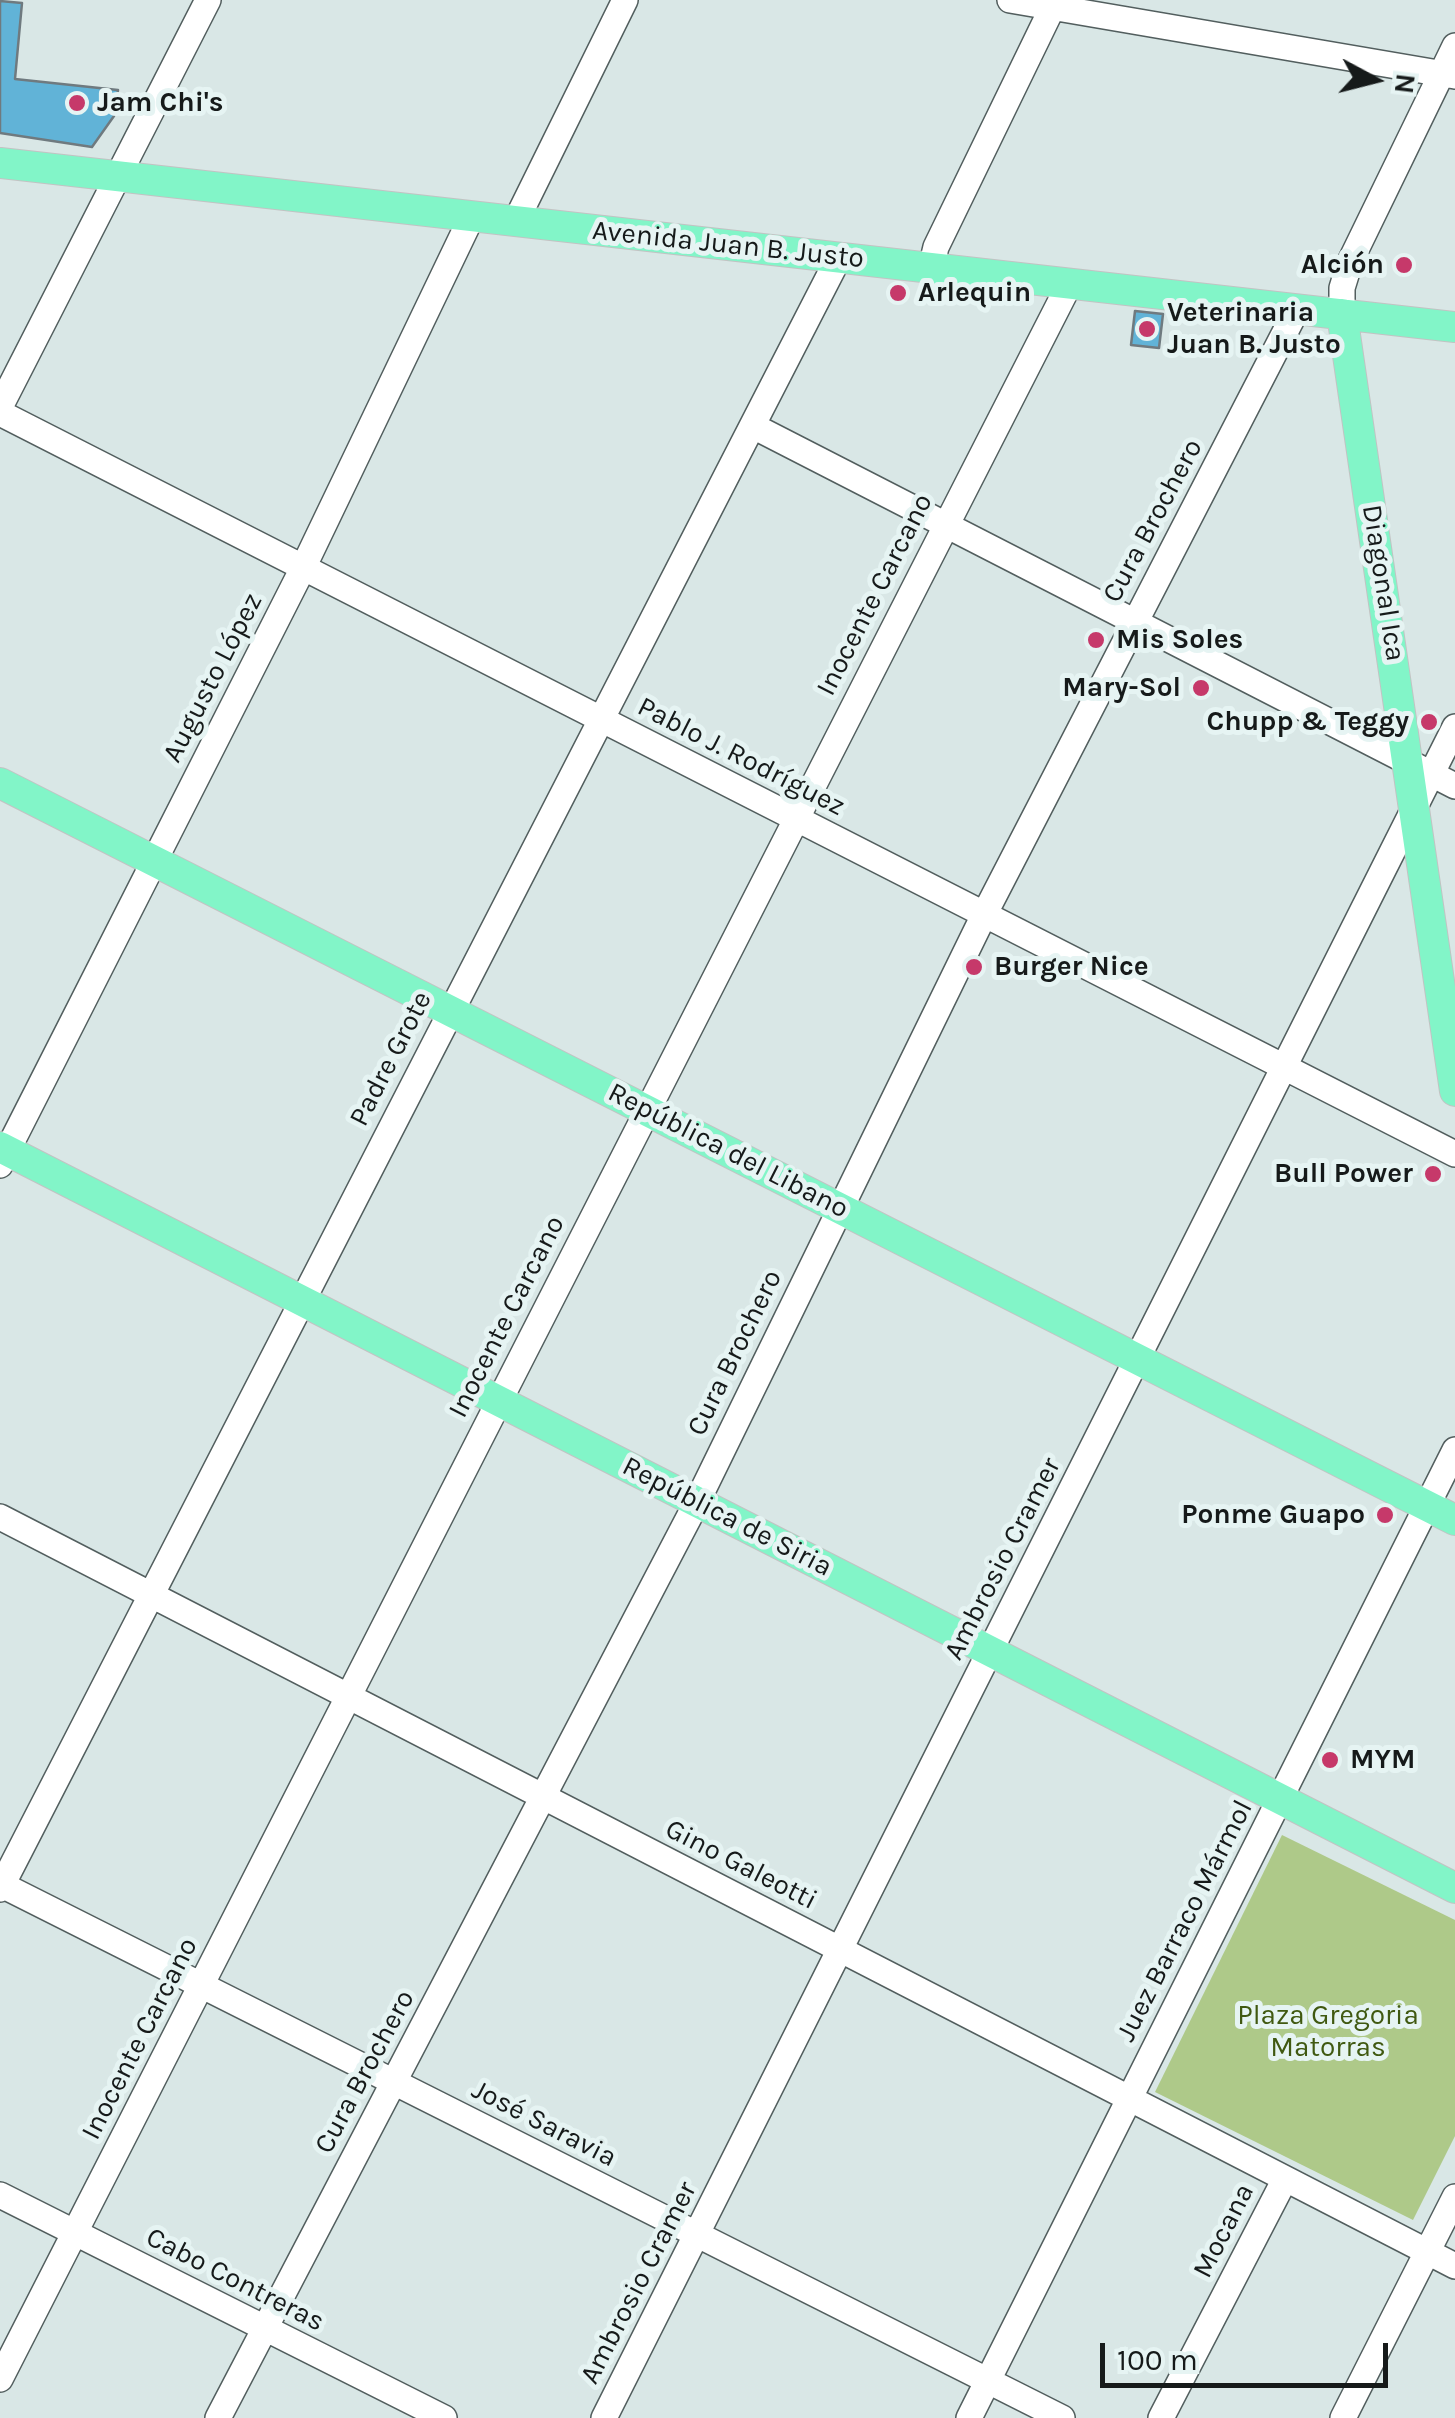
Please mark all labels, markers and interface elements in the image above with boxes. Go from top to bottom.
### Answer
north arrow [1325,30,1425,130]
text: N [1388,72,1423,96]
place label: Jam Chi's [97,86,224,120]
marker: Jam Chi's [66,92,88,114]
street label: Avenida Juan B. Justo [591,214,865,276]
place label: Alción [1301,248,1384,282]
marker: Alción [1393,254,1415,276]
place label: Arlequin [918,276,1031,310]
marker: Arlequin [887,282,909,304]
place label: Veterinaria Juan B. Justo [1167,296,1341,362]
marker: Veterinaria Juan B. Justo [1136,318,1158,340]
street label: Cura Brochero [1096,434,1210,608]
street label: Inocente Carcano [810,488,940,702]
street label: Diagonal Ica [1354,502,1412,664]
street label: Augusto López [156,588,270,768]
place label: Mis Soles [1116,623,1243,657]
marker: Mis Soles [1085,629,1107,651]
place label: Mary-Sol [1062,671,1181,705]
marker: Mary-Sol [1190,677,1212,699]
street label: Pablo J. Rodríguez [632,690,850,824]
place label: Chupp & Teggy [1207,705,1409,739]
marker: Chupp & Teggy [1418,711,1440,733]
place label: Burger Nice [994,950,1149,984]
marker: Burger Nice [963,956,985,978]
street label: Padre Grote [343,986,439,1132]
street label: República del Libano [602,1076,854,1226]
place label: Bull Power [1274,1157,1413,1191]
marker: Bull Power [1422,1163,1444,1185]
street label: Inocente Carcano [442,1210,572,1424]
street label: Cura Brochero [680,1265,790,1441]
street label: República de Siria [617,1450,837,1584]
street label: Ambrosio Cramer [937,1452,1069,1666]
place label: Ponme Guapo [1181,1498,1365,1532]
marker: Ponme Guapo [1374,1504,1396,1526]
place label: MYM [1350,1743,1415,1777]
marker: MYM [1319,1749,1341,1771]
street label: Juez Barraco Mármol [1110,1795,1260,2047]
street label: Gino Galeotti [660,1812,822,1918]
street label: Inocente Carcano [75,1932,205,2146]
street label: Cura Brochero [308,1985,422,2159]
park label: Plaza Gregoria Matorras [1237,1999,1419,2065]
street label: José Saravia [466,2073,622,2175]
street label: Ambrosio Cramer [573,2176,705,2390]
street label: Mocana [1186,2178,1262,2284]
street label: Cabo Contreras [140,2221,330,2339]
scale bar [1105,2323,1392,2385]
text: 100 m [1117,2342,1198,2378]

